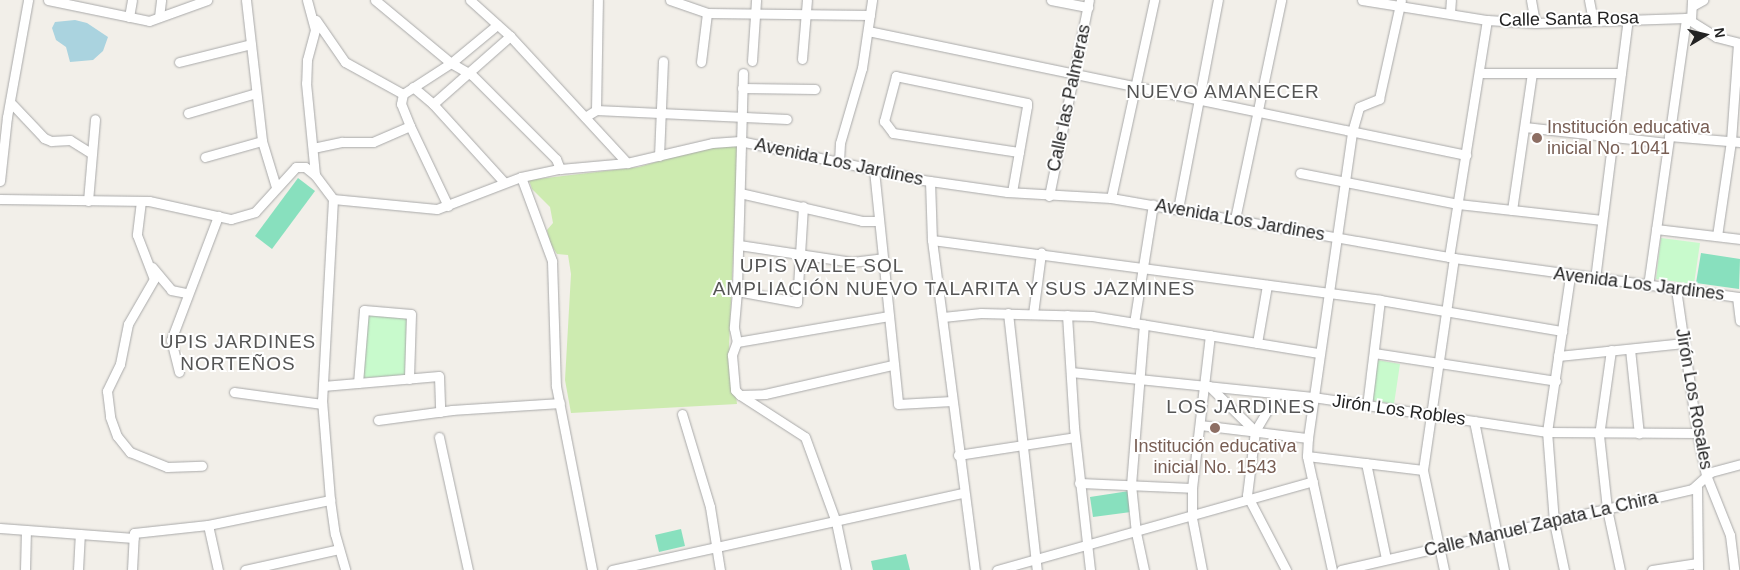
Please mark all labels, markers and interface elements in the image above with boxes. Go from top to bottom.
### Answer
street label: Calle Santa Rosa [1499,7,1639,31]
north arrow [1680,10,1730,60]
street label: Calle las Palmeras [1043,22,1095,174]
text: N [1711,26,1729,39]
district label: NUEVO AMANECER [1124,81,1322,103]
place label: Institución educativa inicial No. 1041 [1547,117,1710,160]
marker: Institución educativa inicial No. 1041 [1531,132,1543,144]
street label: Avenida Los Jardines [753,134,925,190]
street label: Avenida Los Jardines [1154,194,1326,246]
district label: UPIS VALLE SOL [738,255,906,277]
street label: Avenida Los Jardines [1552,263,1726,305]
district label: AMPLIACIÓN NUEVO TALARITA Y SUS JAZMINES [707,278,1201,300]
street label: Jirón Los Rosales [1671,327,1717,471]
district label: UPIS JARDINES NORTEÑOS [158,331,318,375]
street label: Jirón Los Robles [1331,390,1467,430]
district label: LOS JARDINES [1165,396,1317,418]
marker: Institución educativa inicial No. 1543 [1209,422,1221,434]
place label: Institución educativa inicial No. 1543 [1133,436,1297,478]
street label: Calle Manuel Zapata La Chira [1422,487,1660,561]

